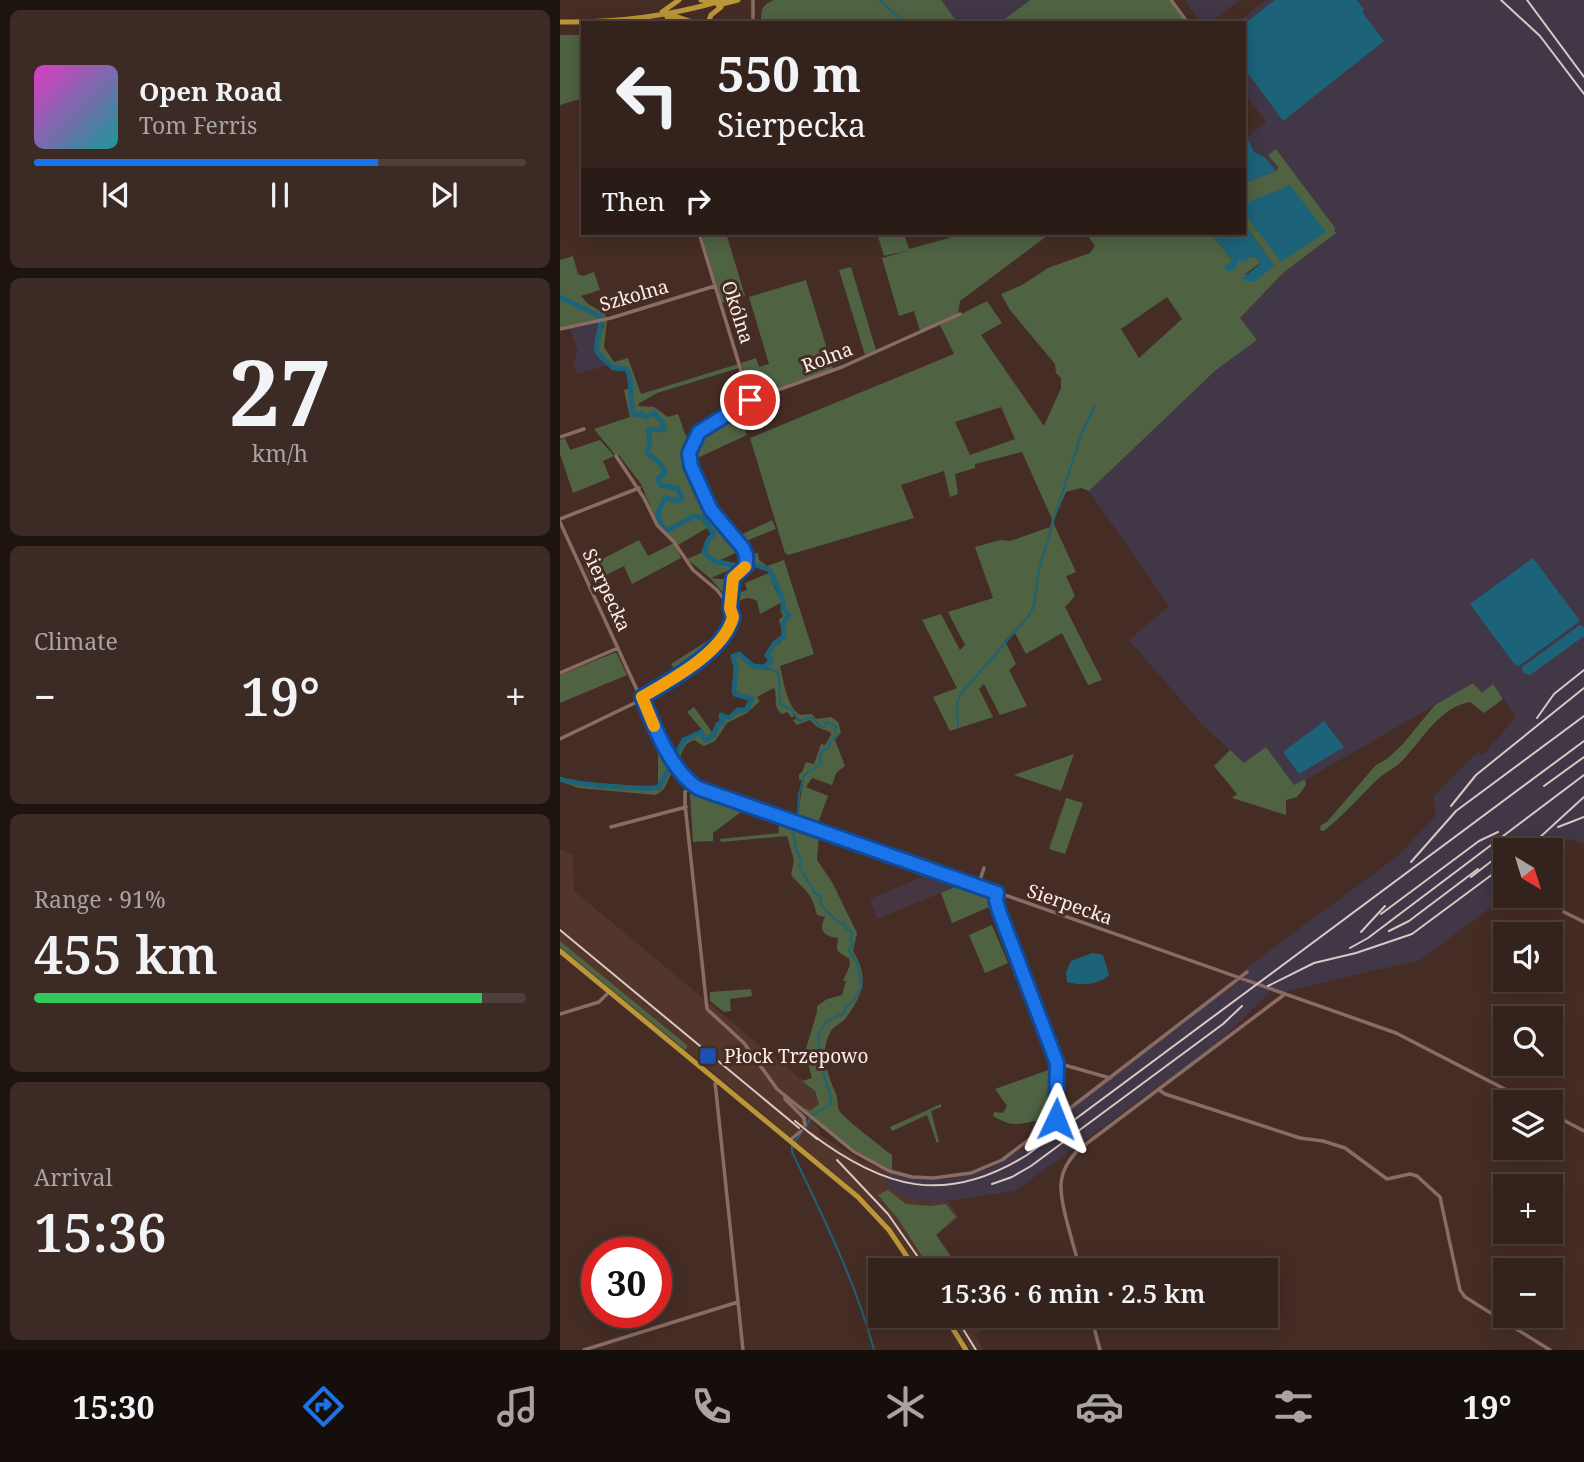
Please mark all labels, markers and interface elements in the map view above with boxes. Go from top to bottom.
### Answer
text: 550 m [717,40,861,106]
icon: left [602,49,693,140]
text: Open Road [139,73,282,109]
text: Sierpecka [717,103,866,146]
text: Tom Ferris [139,109,257,141]
icon: previous [97,176,135,214]
icon: pause [261,176,299,214]
icon: next [425,176,463,214]
icon: right [679,182,717,220]
text: Then [602,183,665,219]
street label: Szkolna [596,273,672,317]
street label: Okólna [716,277,760,347]
text: 27 [229,329,331,453]
street label: Rolna [798,335,856,379]
pin [720,370,780,430]
icon: arrive [731,381,769,419]
text: km/h [252,437,308,469]
street label: Sierpecka [577,544,637,636]
text: Climate [34,625,118,657]
text: 19° [241,660,320,731]
text: − [34,670,56,722]
text: + [505,670,526,722]
north arrow [1493,838,1563,908]
map controls [1493,838,1563,1328]
street label: Sierpecka [1024,877,1116,931]
text: Range · 91% [34,883,166,915]
text: 455 km [34,918,218,989]
button: sound [1493,922,1563,992]
button: search [1493,1006,1563,1076]
place label: Płock Trzepowo [724,1043,868,1069]
marker: Płock Trzepowo [698,1046,718,1066]
position arrow [1019,1082,1093,1156]
button: layers [1493,1090,1563,1160]
text: Arrival [34,1161,113,1193]
button: + [1493,1174,1563,1244]
text: 15:36 [34,1196,167,1267]
speed limit sign: 30 [581,1237,672,1328]
button: − [1493,1258,1563,1328]
text: 15:36 · 6 min · 2.5 km [941,1275,1205,1311]
icon: directions [299,1382,348,1431]
icon: music [493,1382,542,1431]
icon: phone [687,1382,736,1431]
icon: climate [881,1382,930,1431]
icon: car [1075,1382,1124,1431]
icon: filters [1269,1382,1318,1431]
text: 15:30 [72,1385,154,1428]
text: 19° [1463,1385,1511,1428]

